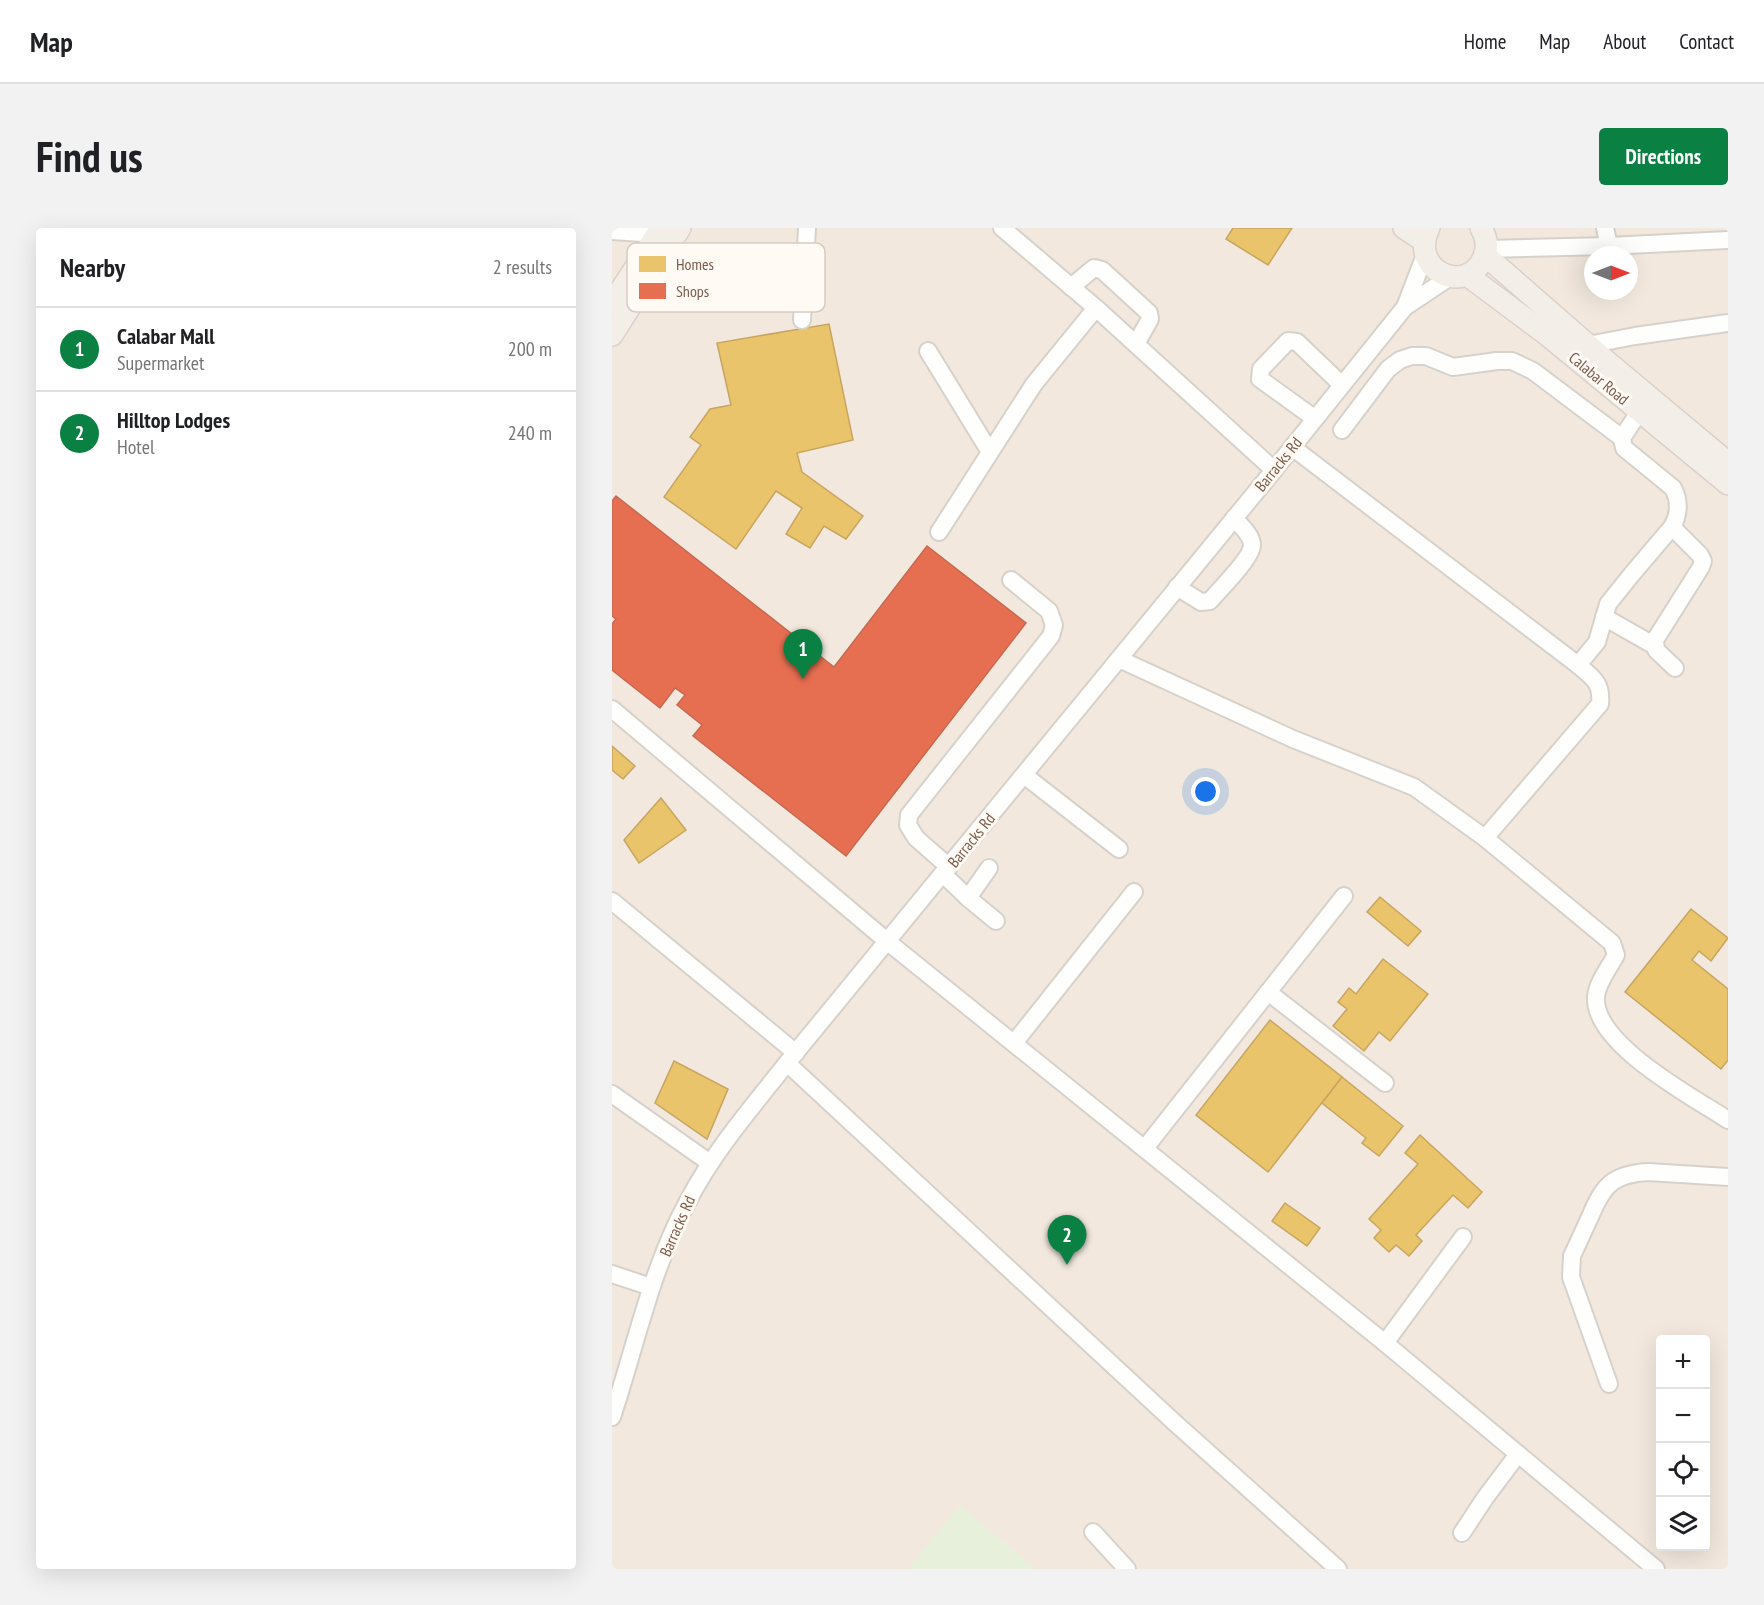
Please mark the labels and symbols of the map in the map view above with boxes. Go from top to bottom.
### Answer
legend [627,243,825,312]
north arrow [1584,246,1638,300]
text: Homes [676,254,714,274]
text: Shops [676,281,709,301]
street label: Calabar Road [1565,347,1633,409]
street label: Barracks Rd [1250,433,1306,495]
pin: 1 [784,630,822,679]
your location [1191,777,1220,806]
street label: Barracks Rd [943,809,999,871]
street label: Barracks Rd [655,1192,699,1259]
pin: 2 [1048,1216,1086,1265]

